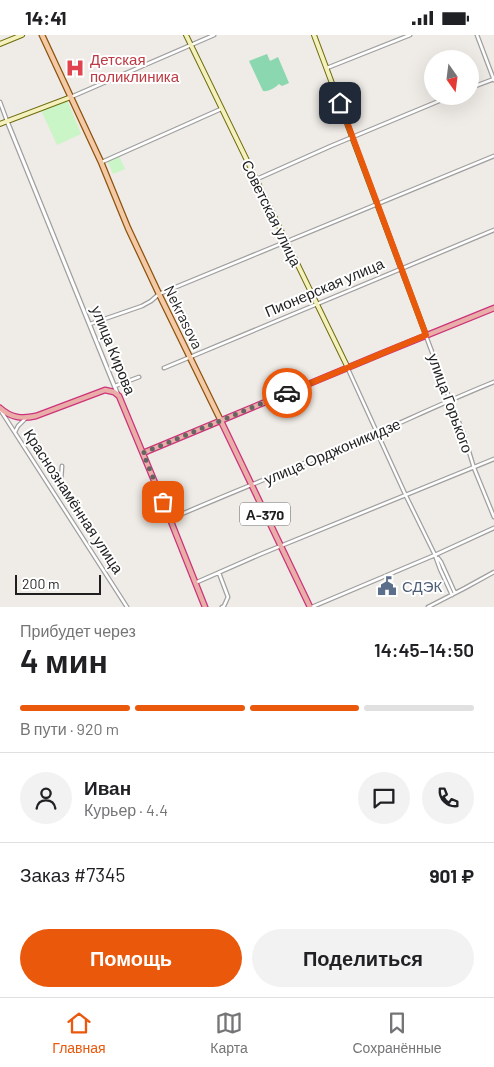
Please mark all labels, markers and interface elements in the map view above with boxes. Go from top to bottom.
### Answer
text: 14:41 [25,6,67,29]
place label: Детская поликлиника [90,50,180,85]
north arrow [424,50,479,105]
map controls [424,50,479,105]
hospital icon: Детская поликлиника [64,57,86,79]
pin [319,82,361,124]
icon: home [326,89,354,117]
street label: Советская улица [238,157,306,270]
street label: Пионерская улица [262,254,387,320]
street label: Nekrasova [161,282,207,352]
street label: улица Кирова [88,303,140,398]
street label: улица Горького [425,351,477,455]
courier [262,368,312,418]
icon: car [273,379,301,407]
street label: улица Орджоникидзе [261,414,403,488]
street label: Краснознамённая улица [20,425,128,577]
pin [142,481,184,523]
icon: bag [149,488,177,516]
road number: А-370 [240,503,290,525]
scale bar [15,572,101,595]
text: 200 m [22,575,60,592]
public building icon: СДЭК [376,575,398,597]
place label: СДЭК [402,577,442,595]
text: Прибудет через [20,621,136,640]
text: 14:45–14:50 [374,638,474,661]
text: 4 мин [20,641,108,679]
text: В пути · 920 m [20,719,119,738]
button: person [20,772,72,824]
button: chat [358,772,410,824]
button: phone [422,772,474,824]
text: Иван [84,776,131,799]
text: Курьер · 4.4 [84,800,168,819]
text: Заказ #7345 [20,863,125,886]
text: 901 ₽ [429,864,474,887]
button: Помощь [20,929,242,987]
button: Поделиться [252,929,474,987]
tab: Главная [52,1009,106,1056]
tab: Карта [210,1009,248,1056]
tab: Сохранённые [352,1009,442,1056]

